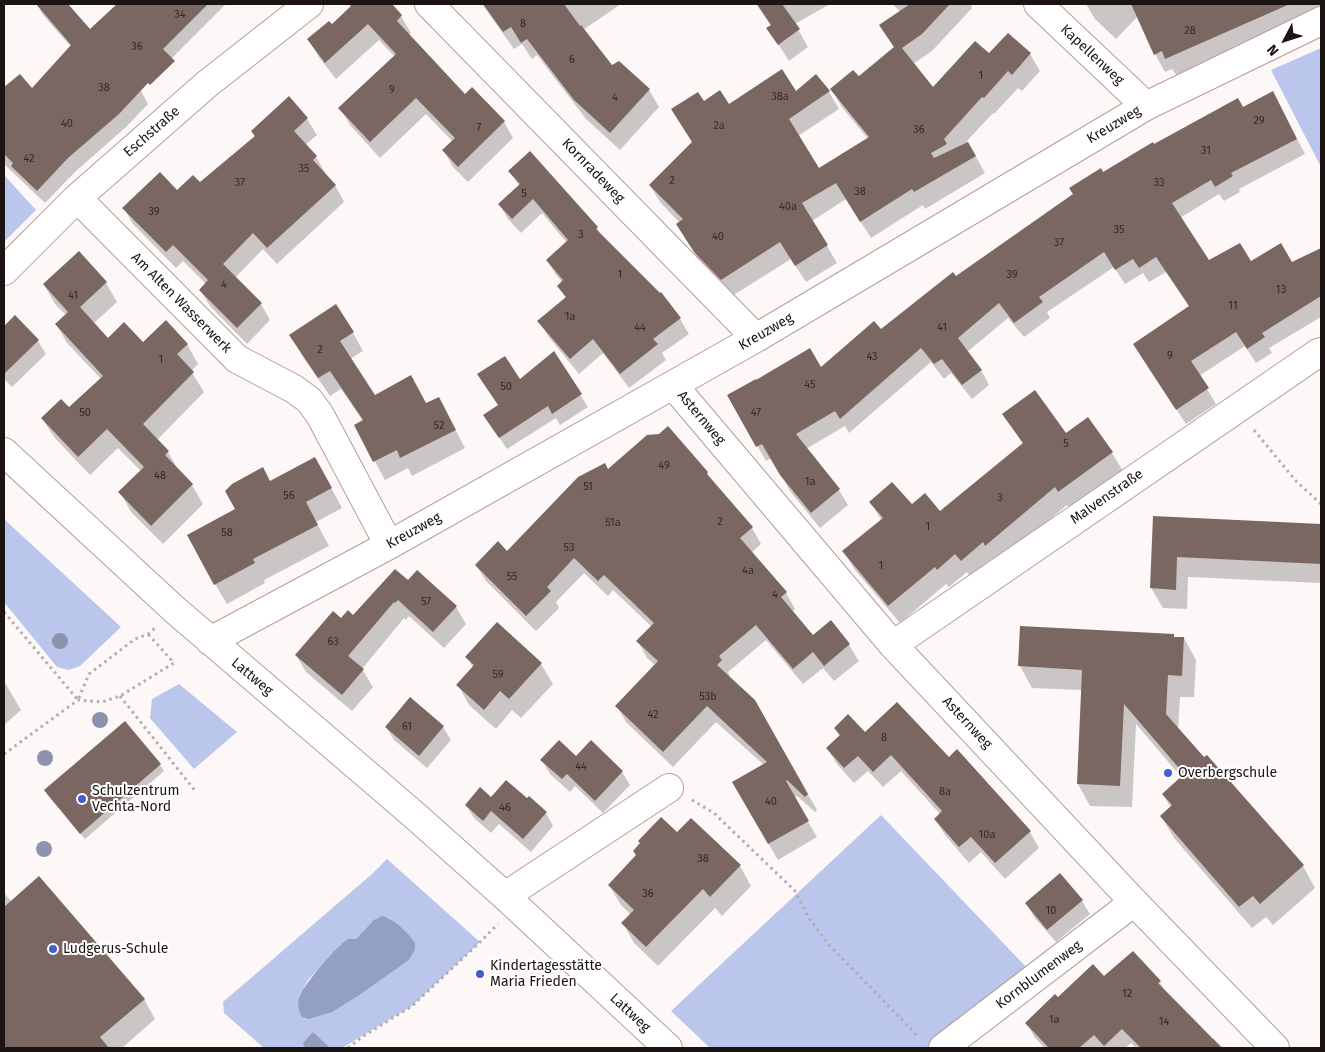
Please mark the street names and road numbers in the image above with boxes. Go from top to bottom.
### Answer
street label: Kapellenweg [1057,21,1127,89]
street label: Kreuzweg [1084,102,1144,148]
street label: Eschstraße [120,103,184,161]
street label: Kornradeweg [558,135,628,207]
street label: Am Alten Wasserwerk [127,249,235,357]
street label: Kreuzweg [736,310,796,354]
street label: Asternweg [673,387,729,449]
street label: Malvenstraße [1067,466,1147,528]
street label: Kreuzweg [384,509,444,553]
street label: Lattweg [228,655,276,699]
street label: Asternweg [938,693,996,753]
street label: Kornblumenweg [993,937,1085,1013]
street label: Lattweg [606,990,654,1036]

